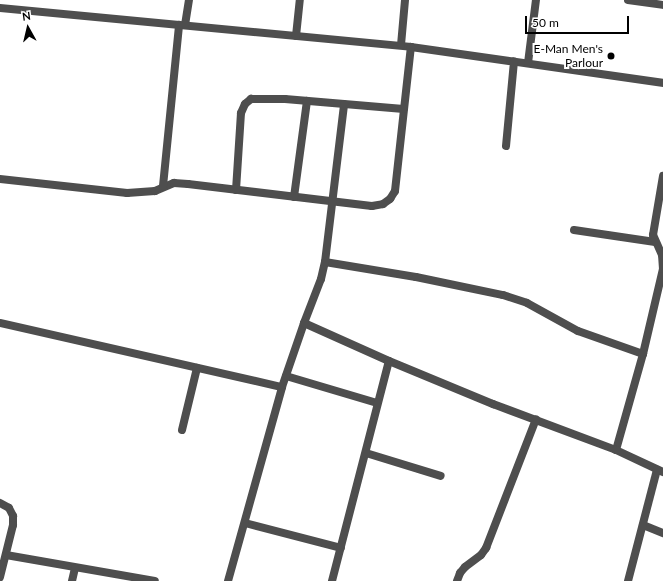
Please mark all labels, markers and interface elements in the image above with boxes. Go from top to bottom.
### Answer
north arrow [8,8,48,48]
scale bar [527,8,631,34]
text: N [21,9,31,23]
text: 50 m [532,15,559,30]
place label: E-Man Men's Parlour [534,42,603,70]
marker: E-Man Men's Parlour [606,51,616,61]

